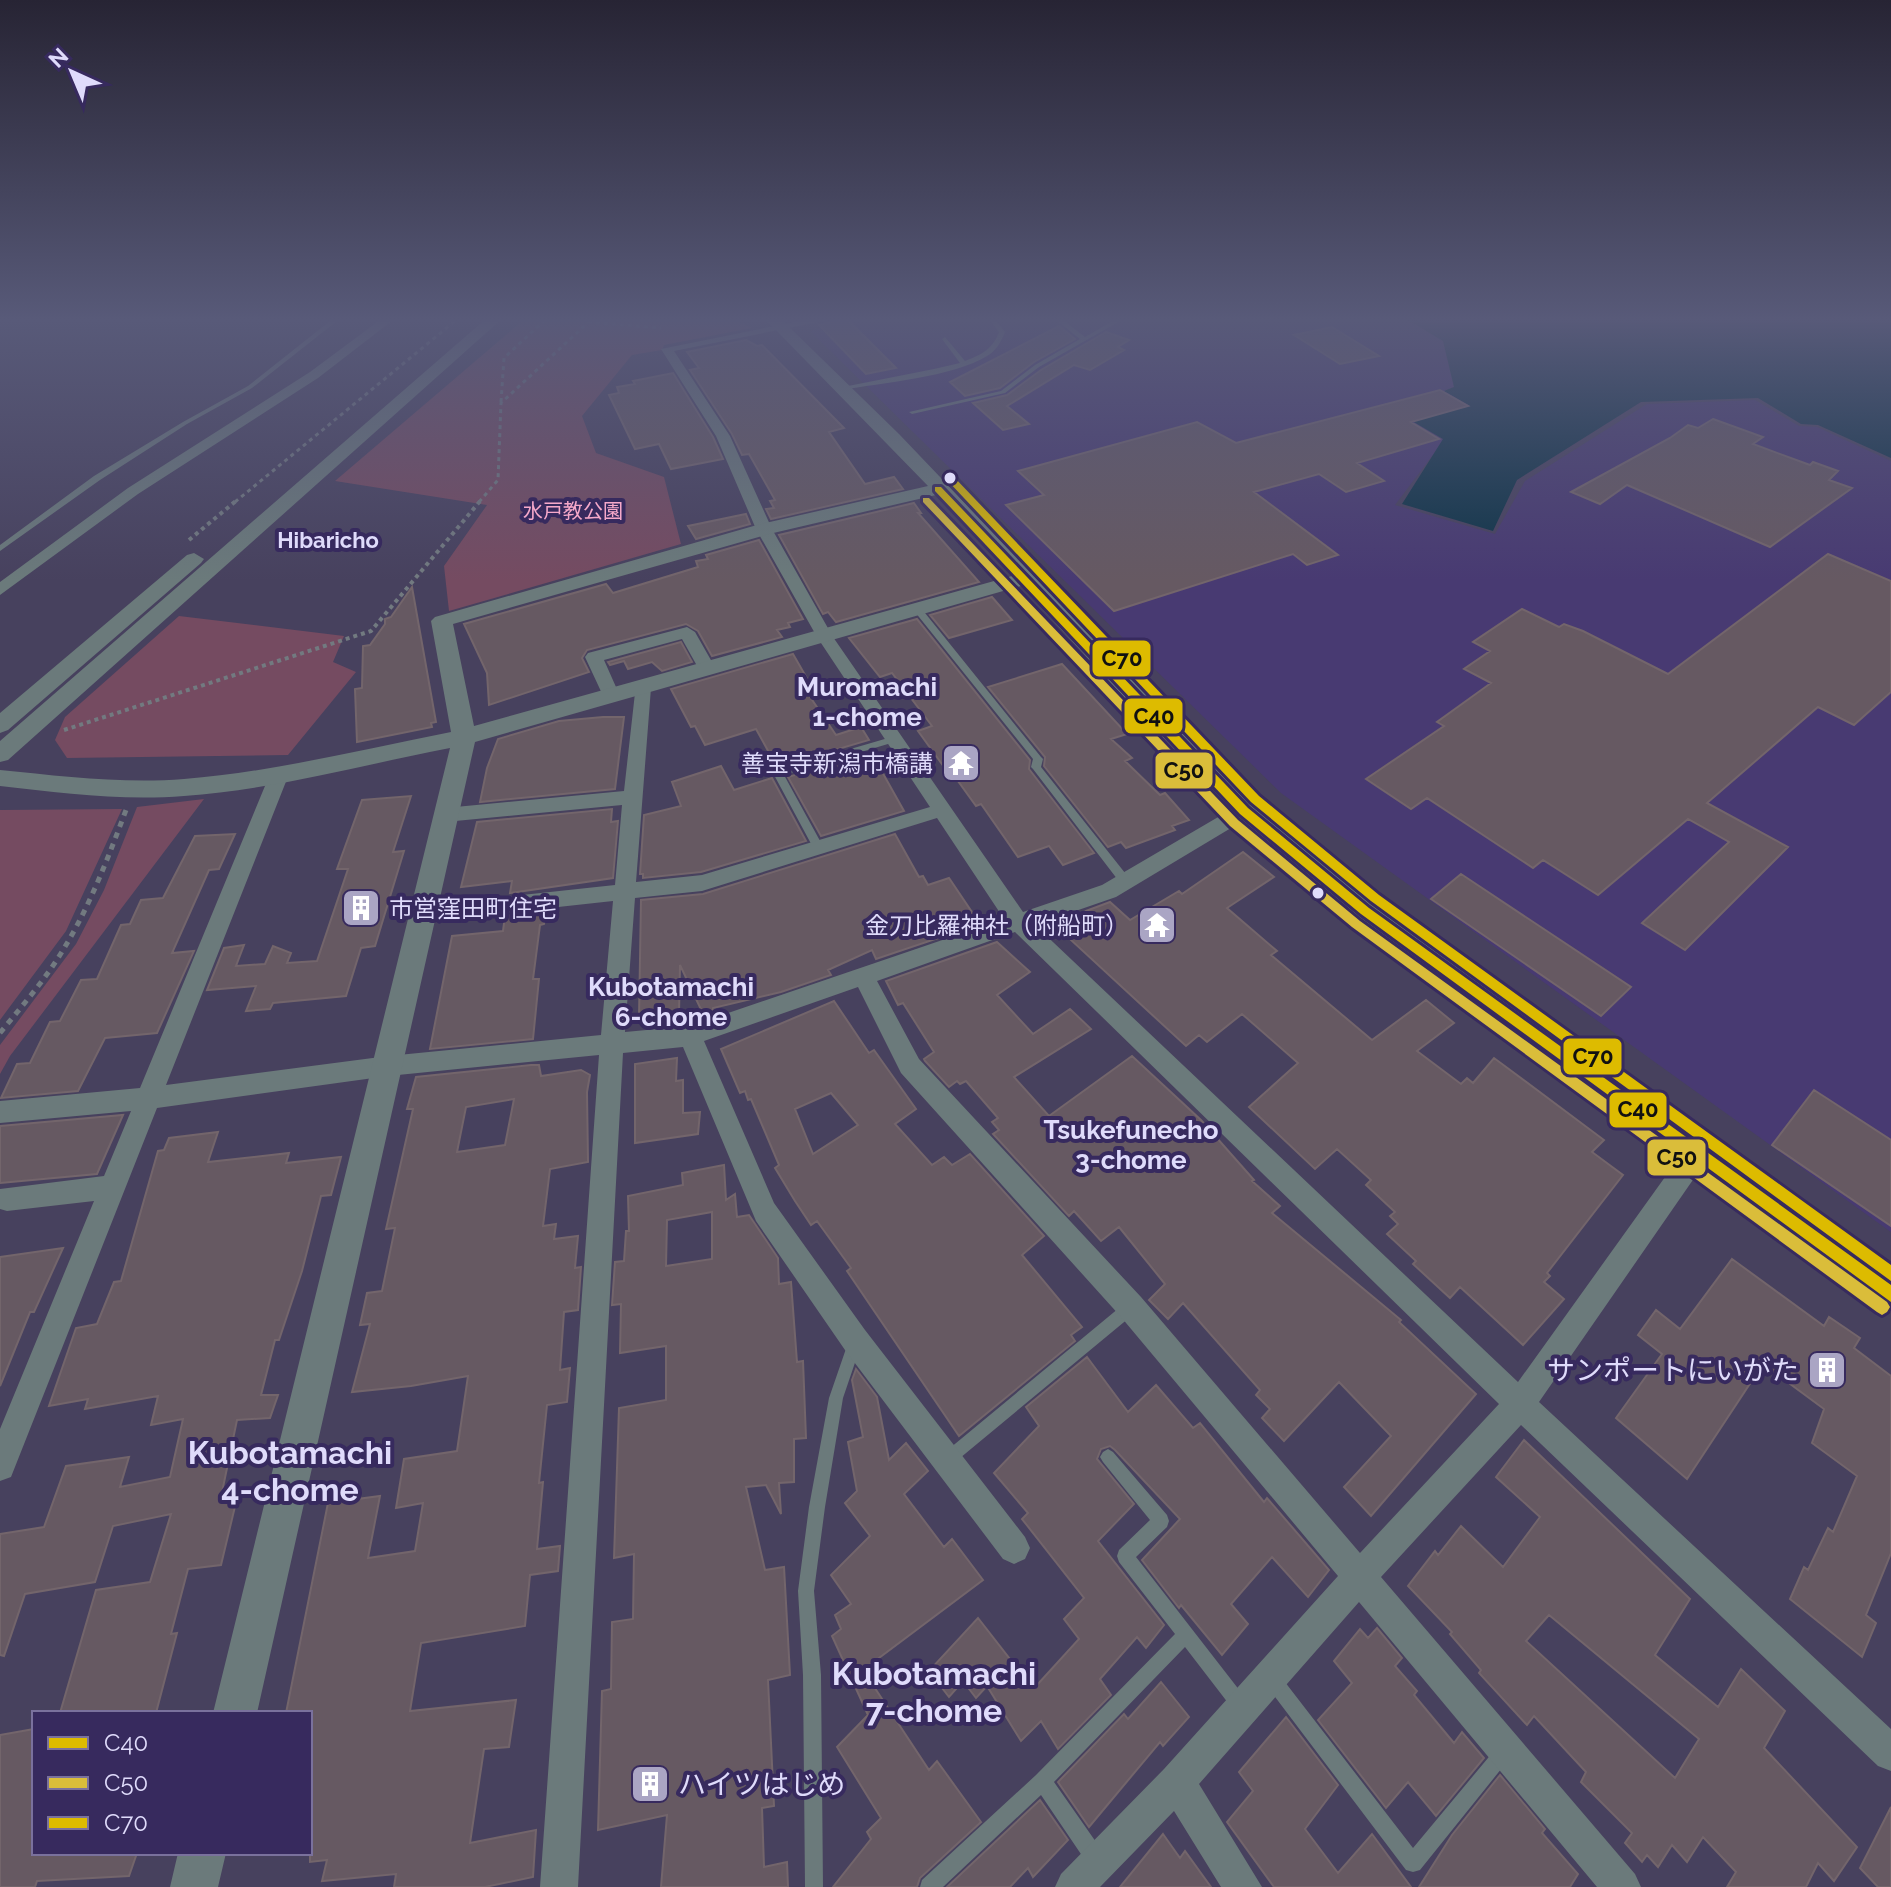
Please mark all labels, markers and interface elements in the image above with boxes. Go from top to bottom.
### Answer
north arrow [32,32,112,112]
text: N [43,42,73,73]
unlabelled marker [942,470,958,486]
park label: 水戸教公園 [523,499,623,523]
district label: Hibaricho [277,527,379,553]
line badge: C70 [1091,639,1152,678]
text: C70 [1102,645,1142,671]
district label: Muromachi 1-chome [797,672,937,732]
line badge: C40 [1123,697,1184,735]
text: C40 [1133,703,1175,729]
temple icon: 善宝寺新潟市橋講 [940,742,982,784]
place label: 善宝寺新潟市橋講 [741,749,933,778]
line badge: C50 [1154,751,1214,790]
text: C50 [1164,757,1204,783]
unlabelled marker [1310,885,1326,901]
building icon: 市営窪田町住宅 [340,887,382,929]
place label: 市営窪田町住宅 [389,894,557,923]
temple icon: 金刀比羅神社（附船町） [1136,904,1178,946]
place label: 金刀比羅神社（附船町） [865,911,1129,940]
district label: Kubotamachi 6-chome [588,972,754,1032]
line badge: C70 [1562,1037,1623,1076]
text: C70 [1573,1043,1613,1069]
line badge: C40 [1608,1091,1668,1129]
text: C40 [1617,1096,1659,1122]
district label: Tsukefunecho 3-chome [1043,1115,1219,1175]
line badge: C50 [1646,1138,1707,1177]
text: C50 [1657,1144,1697,1170]
building icon: サンポートにいがた [1806,1349,1848,1391]
place label: サンポートにいがた [1547,1354,1799,1387]
district label: Kubotamachi 4-chome [188,1434,392,1508]
district label: Kubotamachi 7-chome [832,1655,1036,1729]
legend [32,1711,312,1855]
text: C40 [104,1728,148,1757]
building icon: ハイツはじめ [629,1763,671,1805]
text: C50 [104,1768,148,1797]
place label: ハイツはじめ [678,1768,845,1801]
text: C70 [104,1808,148,1837]

